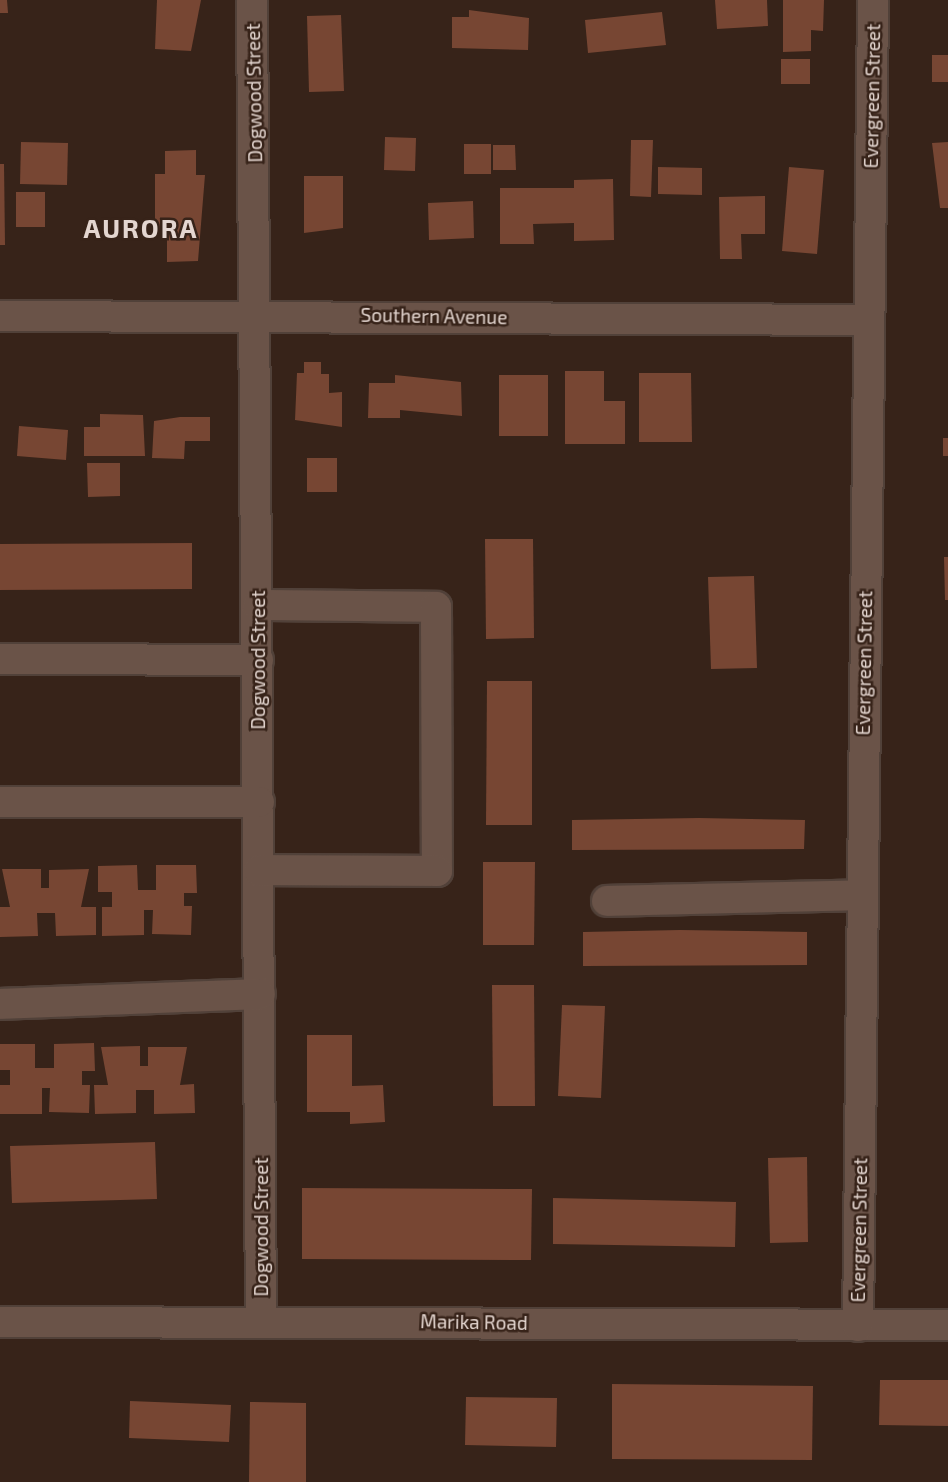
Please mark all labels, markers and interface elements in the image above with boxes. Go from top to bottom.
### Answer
street label: Dogwood Street [241,23,267,163]
street label: Evergreen Street [859,23,885,169]
district label: AURORA [84,212,198,244]
street label: Southern Avenue [360,303,508,329]
street label: Dogwood Street [247,590,269,730]
street label: Evergreen Street [851,590,877,736]
street label: Dogwood Street [250,1157,272,1297]
street label: Evergreen Street [846,1157,872,1303]
street label: Marika Road [420,1310,528,1334]

